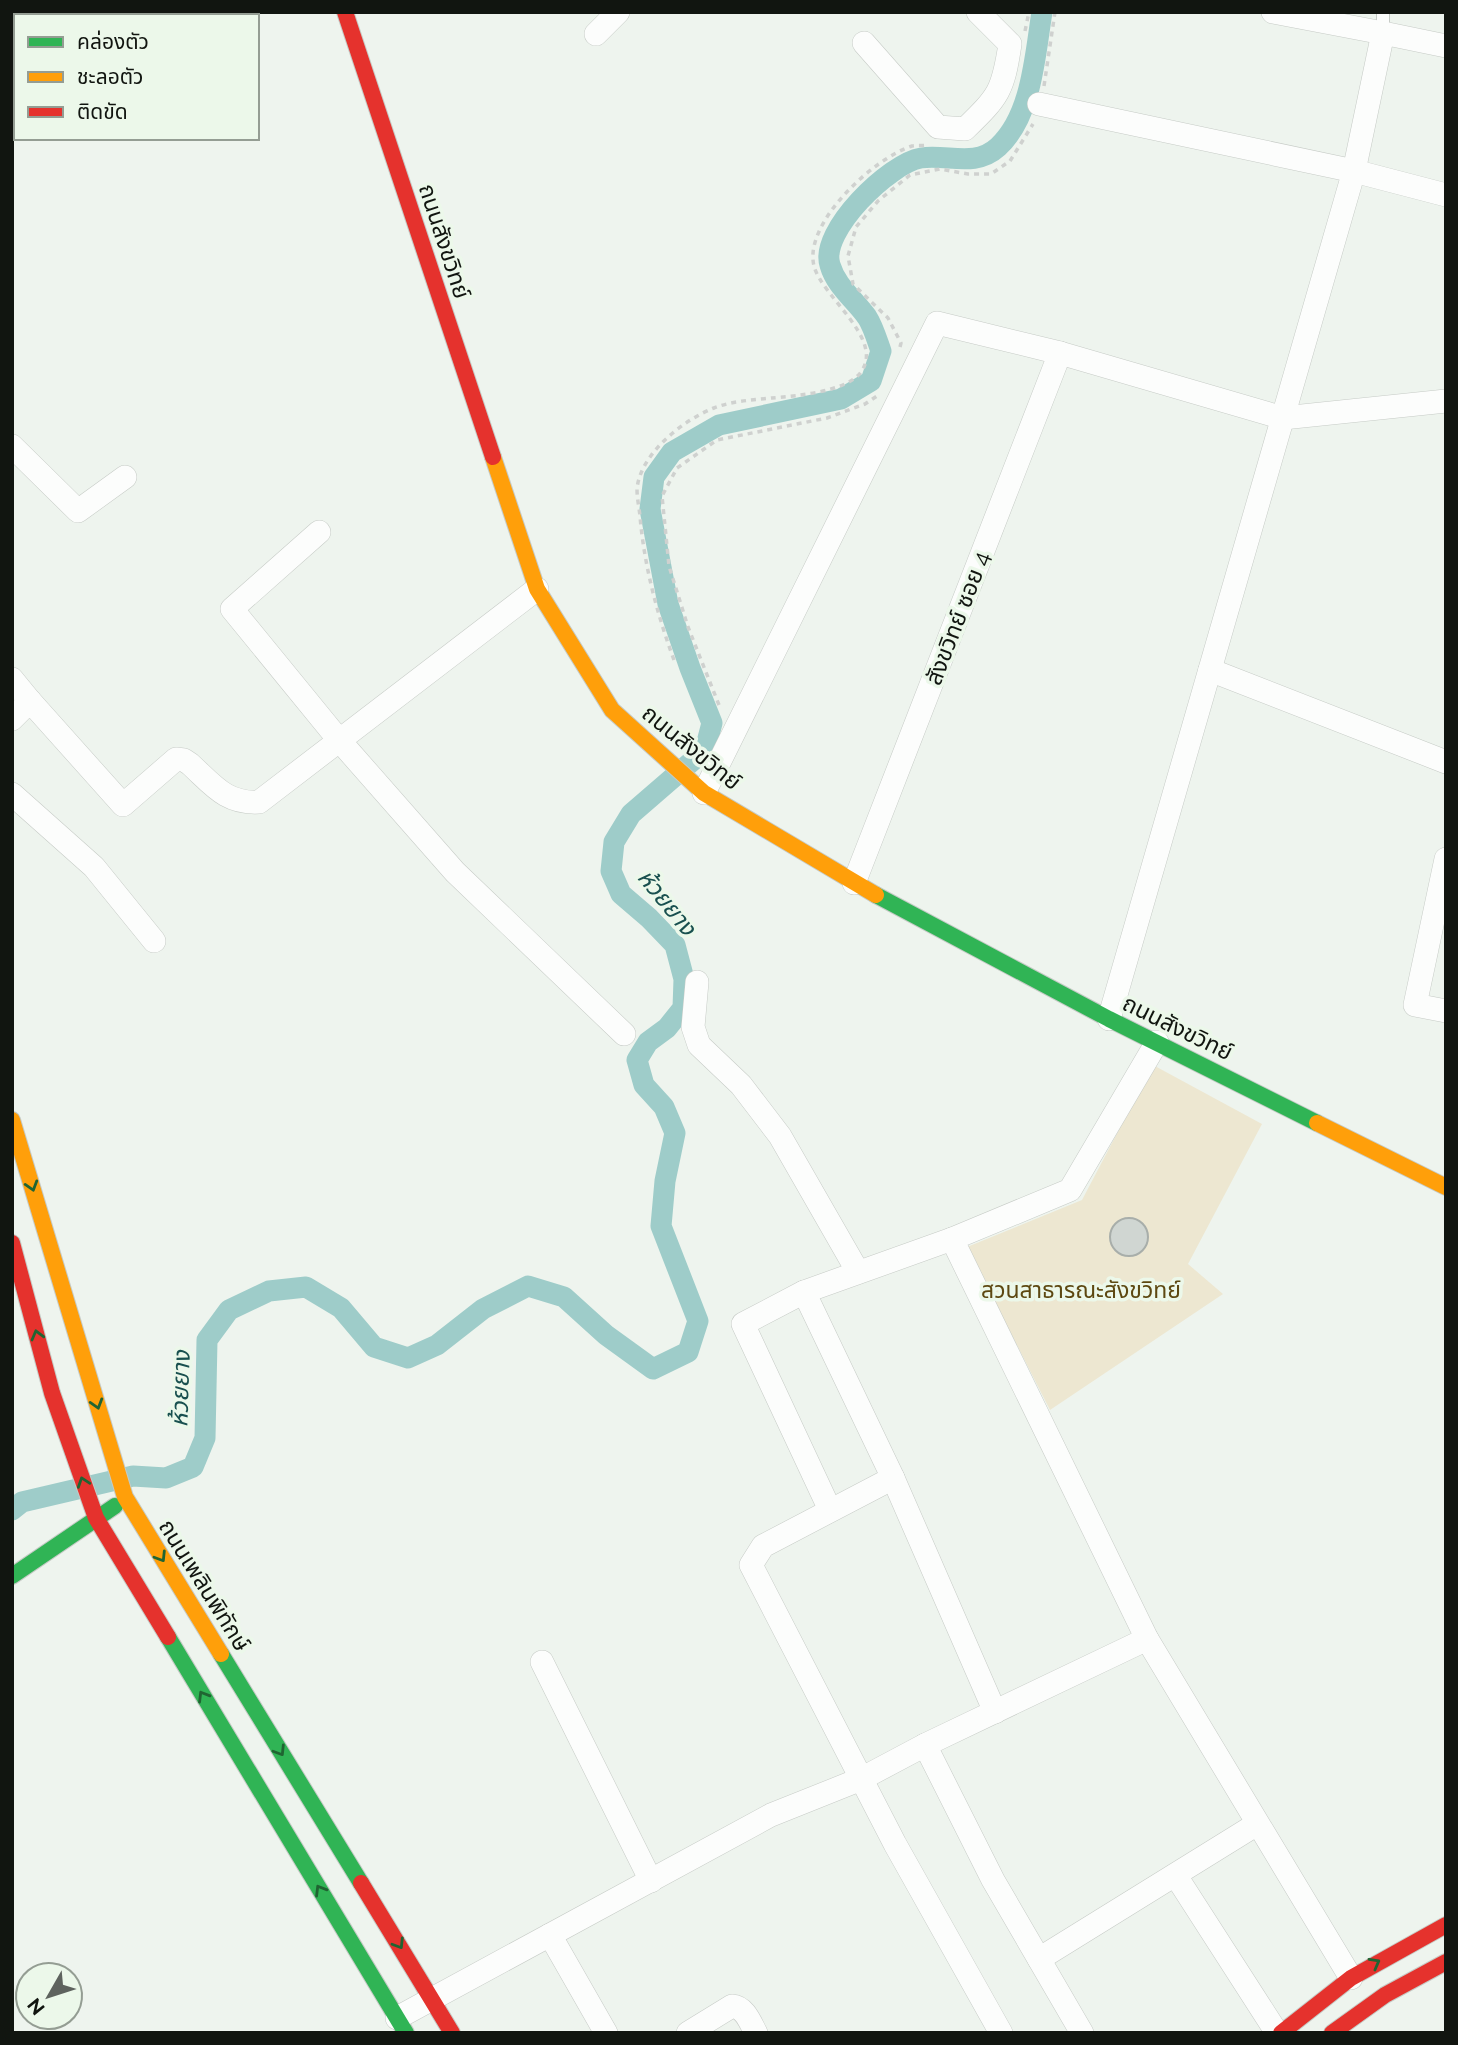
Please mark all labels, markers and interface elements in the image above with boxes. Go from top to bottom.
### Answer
legend [14,14,259,140]
text: คล่องตัว [77,29,149,54]
text: ชะลอตัว [77,64,143,89]
text: ติดขัด [77,99,128,124]
street label: ถนนสังขวิทย์ [414,180,476,302]
street label: สังขวิทย์ ซอย 4 [919,547,995,689]
street label: ถนนสังขวิทย์ [637,699,747,795]
water label: ห้วยยาง [631,863,703,942]
street label: ถนนสังขวิทย์ [1119,989,1238,1065]
one-way arrow [23,1179,38,1191]
park label: สวนสาธารณะสังขวิทย์ [981,1276,1181,1303]
one-way arrow [30,1329,45,1341]
water label: ห้วยยาง [164,1349,196,1428]
one-way arrow [88,1397,103,1409]
one-way arrow [77,1476,91,1489]
street label: ถนนเพลินพิทักษ์ [154,1514,256,1656]
one-way arrow [153,1549,166,1562]
one-way arrow [198,1690,211,1703]
one-way arrow [272,1743,285,1756]
one-way arrow [316,1885,329,1898]
one-way arrow [391,1937,404,1950]
one-way arrow [1368,1958,1380,1971]
north arrow [14,1961,84,2031]
text: N [23,1994,49,2019]

